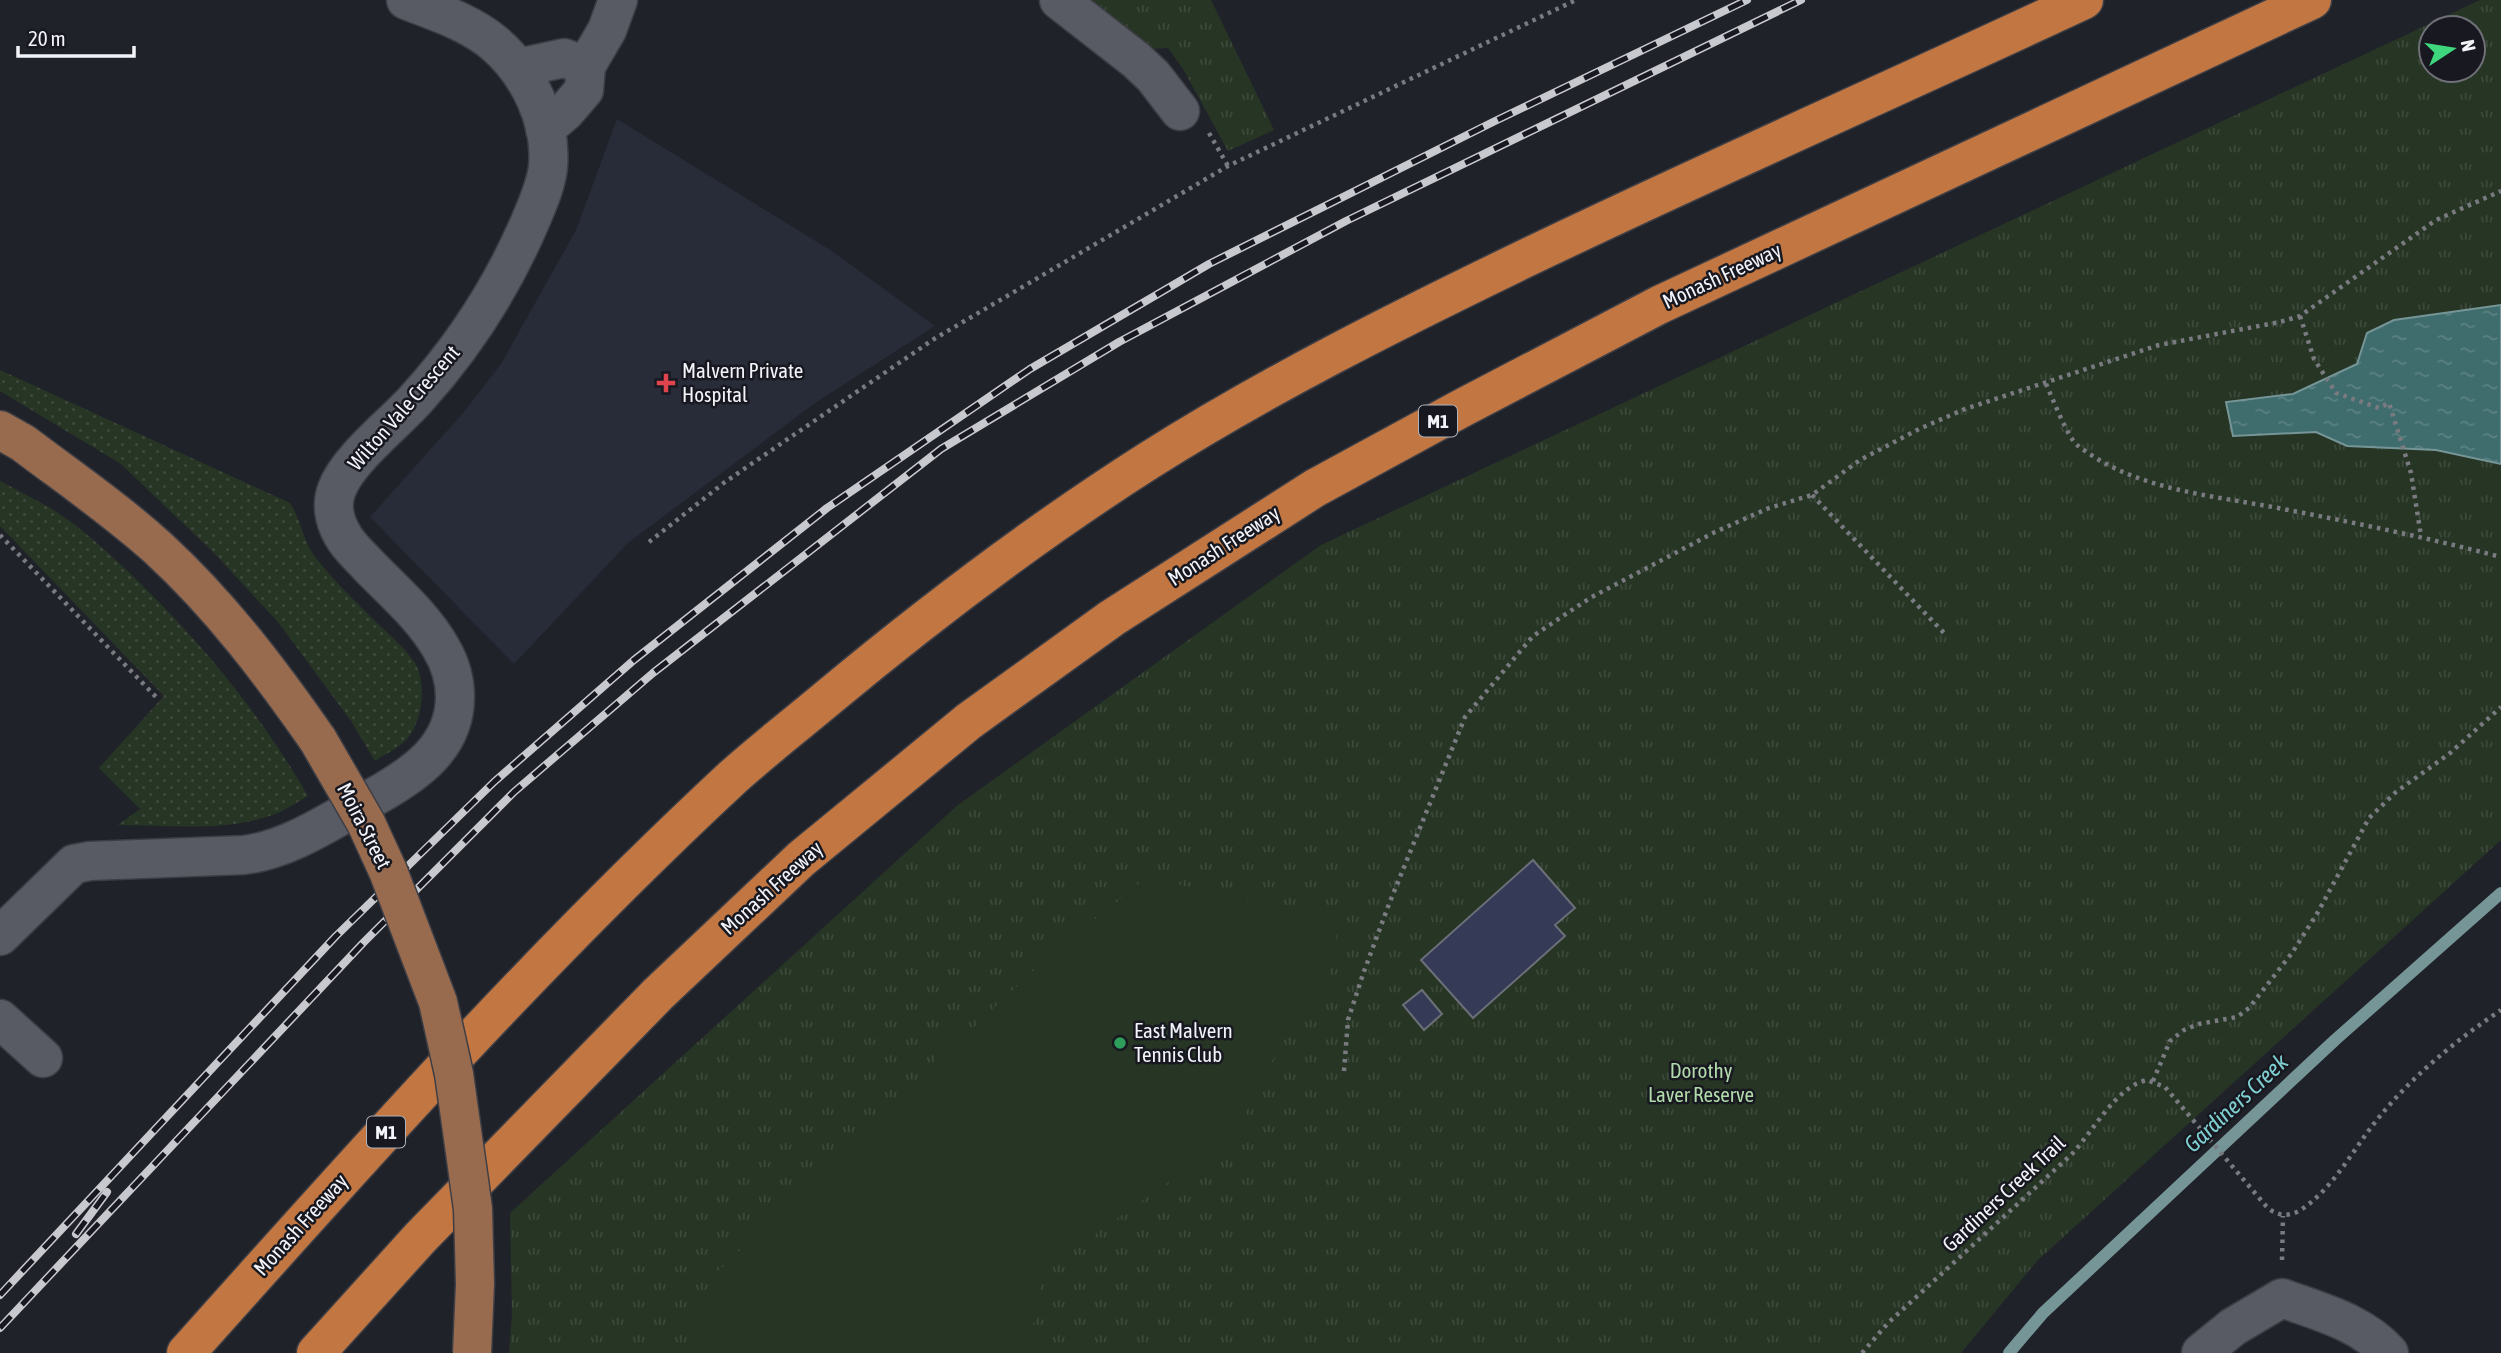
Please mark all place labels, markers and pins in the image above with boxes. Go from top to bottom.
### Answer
place label: Malvern Private Hospital [682,358,803,406]
marker: Malvern Private Hospital [656,373,676,393]
place label: East Malvern Tennis Club [1134,1018,1233,1066]
marker: East Malvern Tennis Club [1112,1035,1128,1051]

